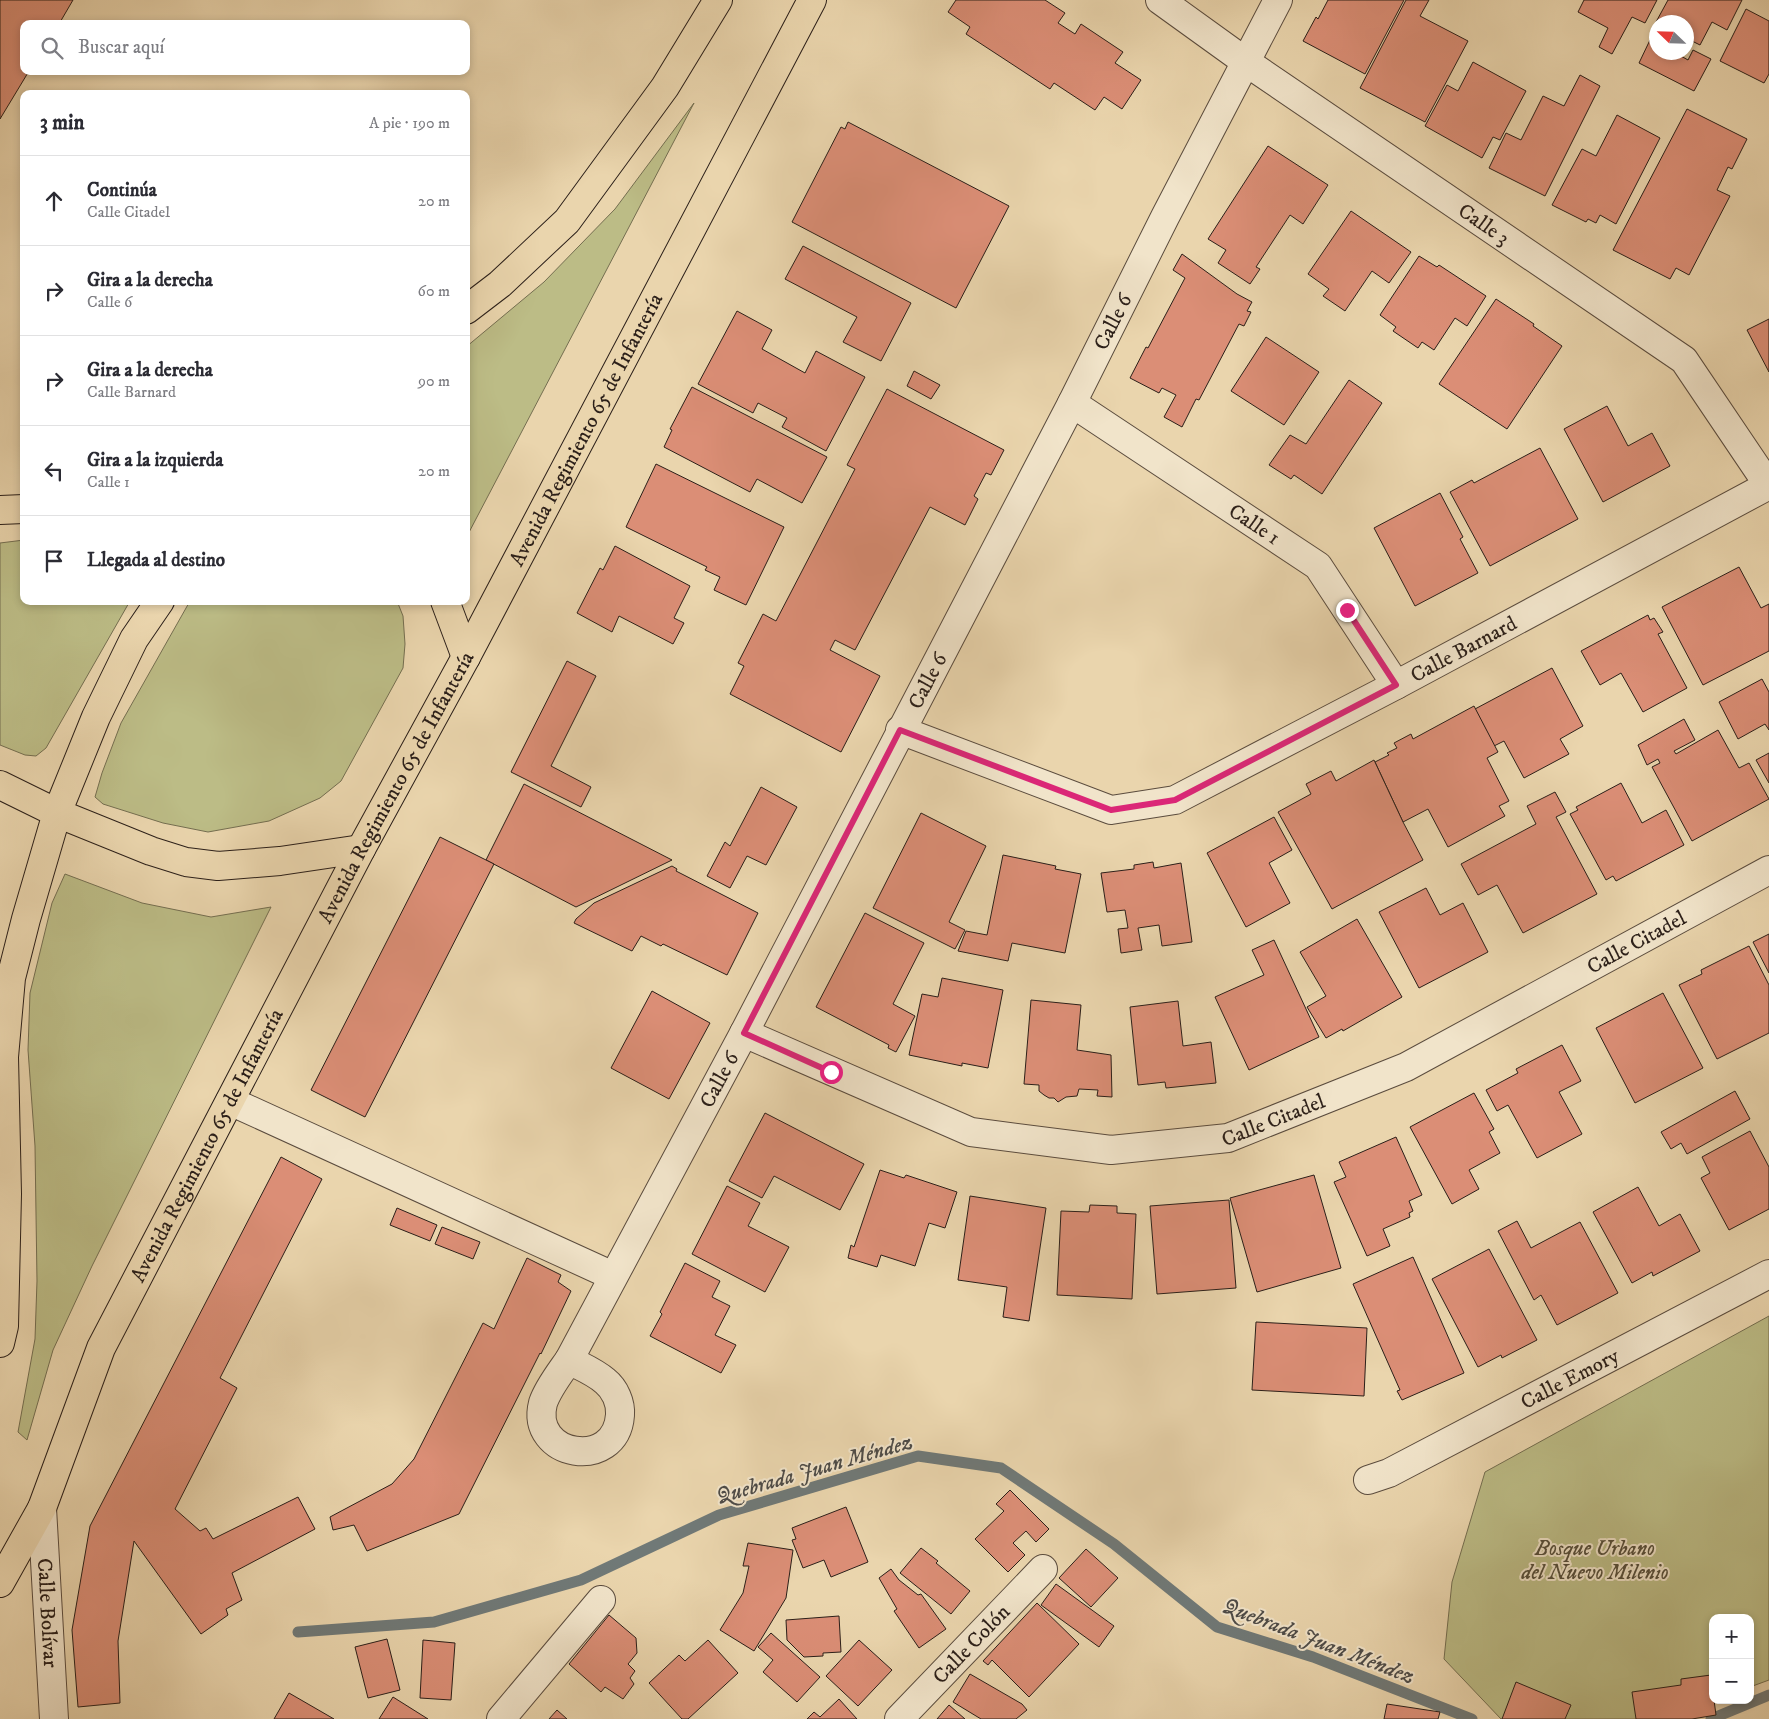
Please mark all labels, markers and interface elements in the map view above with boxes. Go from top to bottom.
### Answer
north arrow [1649,15,1694,60]
search box [20,20,470,75]
icon: search [38,34,66,62]
text: Buscar aquí [78,36,164,59]
text: 3 min [40,110,85,136]
text: A pie · 190 m [369,113,450,133]
text: Continúa [87,179,157,202]
icon: ahead [40,187,68,215]
text: 20 m [418,191,450,211]
street label: Calle 3 [1453,198,1514,251]
text: Calle Citadel [87,202,170,222]
text: Gira a la derecha [87,269,213,292]
icon: right [40,277,68,305]
text: 60 m [418,281,450,301]
street label: Avenida Regimiento 65 de Infantería [504,289,669,571]
street label: Calle 6 [1089,289,1139,355]
text: Calle 6 [87,292,132,312]
text: Gira a la derecha [87,359,213,382]
icon: right [40,367,68,395]
text: 90 m [418,371,450,391]
text: Calle Barnard [87,382,176,402]
text: Gira a la izquierda [87,449,223,472]
icon: left [40,457,68,485]
text: 20 m [418,461,450,481]
text: Calle 1 [87,472,130,492]
street label: Calle 1 [1223,498,1285,551]
icon: arrive [40,547,68,575]
text: Llegada al destino [87,549,225,572]
route end [1336,599,1359,622]
street label: Calle Barnard [1406,610,1522,689]
street label: Avenida Regimiento 65 de Infantería [313,647,481,928]
street label: Calle 6 [903,648,954,714]
street label: Calle Citadel [1583,905,1691,980]
street label: Avenida Regimiento 65 de Infantería [125,1004,290,1287]
street label: Calle 6 [694,1047,746,1113]
route start [820,1061,843,1084]
street label: Calle Citadel [1218,1088,1330,1153]
street label: Calle Emory [1517,1342,1624,1416]
water label: Quebrada Juan Méndez [713,1428,916,1510]
park label: Bosque Urbano del Nuevo Milenio [1520,1536,1669,1586]
street label: Calle Bolívar [31,1557,63,1669]
water label: Quebrada Juan Méndez [1219,1592,1418,1690]
street label: Calle Colón [928,1600,1016,1690]
map controls [1709,1614,1754,1704]
button: + [1709,1614,1754,1659]
button: − [1709,1659,1754,1704]

